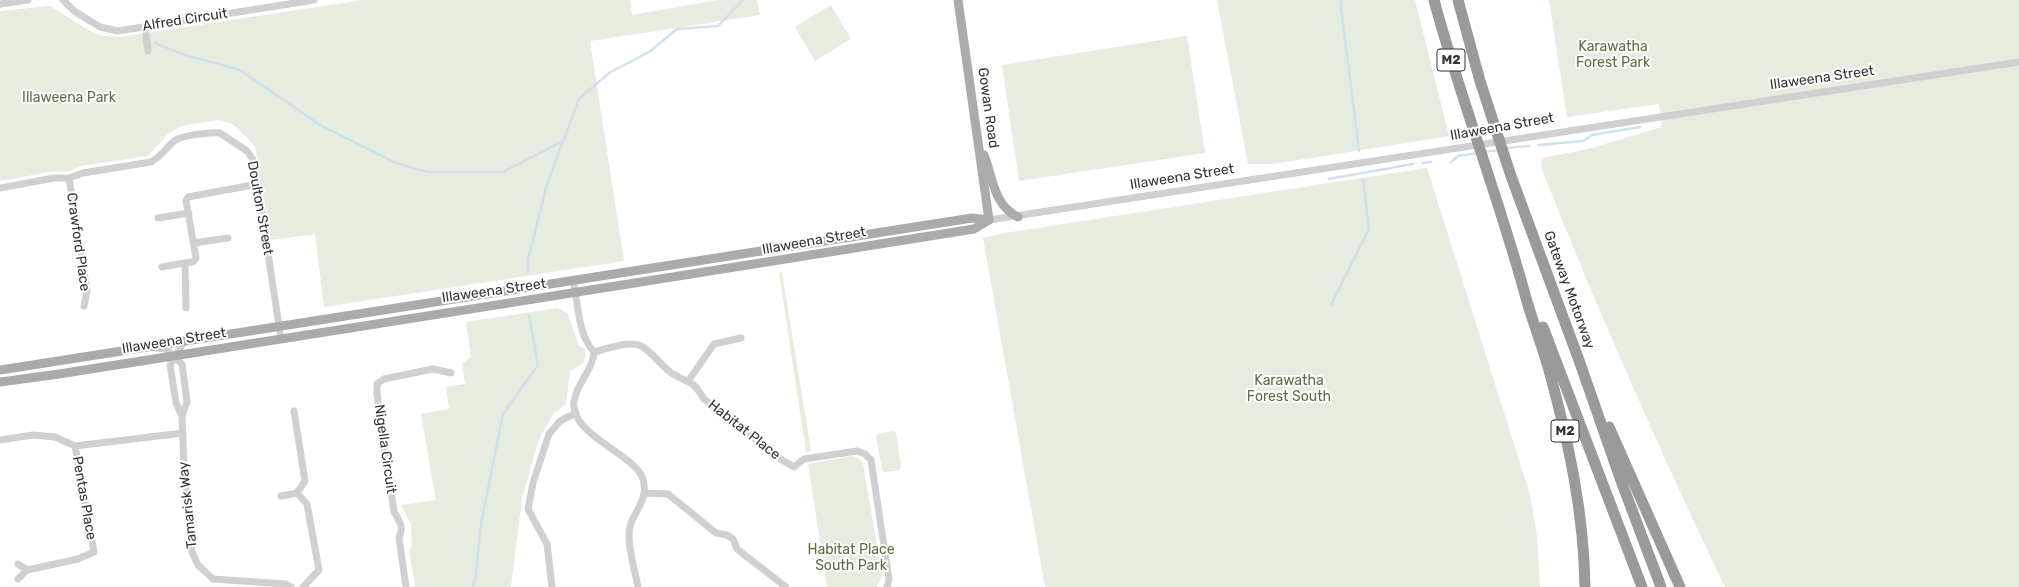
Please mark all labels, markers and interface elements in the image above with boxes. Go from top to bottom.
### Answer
street label: Alfred Circuit [141,5,229,35]
park label: Karawatha Forest Park [1576,39,1650,72]
road number: M2 [1437,49,1465,71]
street label: Illaweena Street [1769,62,1875,94]
street label: Gowan Road [974,67,1002,149]
park label: Illaweena Park [22,90,116,106]
street label: Illaweena Street [1449,110,1555,144]
street label: Doulton Street [243,160,277,256]
street label: Illaweena Street [1129,160,1235,194]
street label: Crawford Place [63,192,93,292]
street label: Illaweena Street [761,224,867,258]
street label: Gateway Motorway [1540,229,1598,351]
street label: Illaweena Street [441,275,547,307]
street label: Illaweena Street [121,324,227,358]
park label: Karawatha Forest South [1247,373,1331,406]
street label: Habitat Place [704,397,784,463]
street label: Nigella Circuit [370,403,400,495]
road number: M2 [1551,420,1579,442]
street label: Pentas Place [68,455,100,541]
street label: Tamarisk Way [175,461,201,549]
park label: Habitat Place South Park [807,542,895,574]

